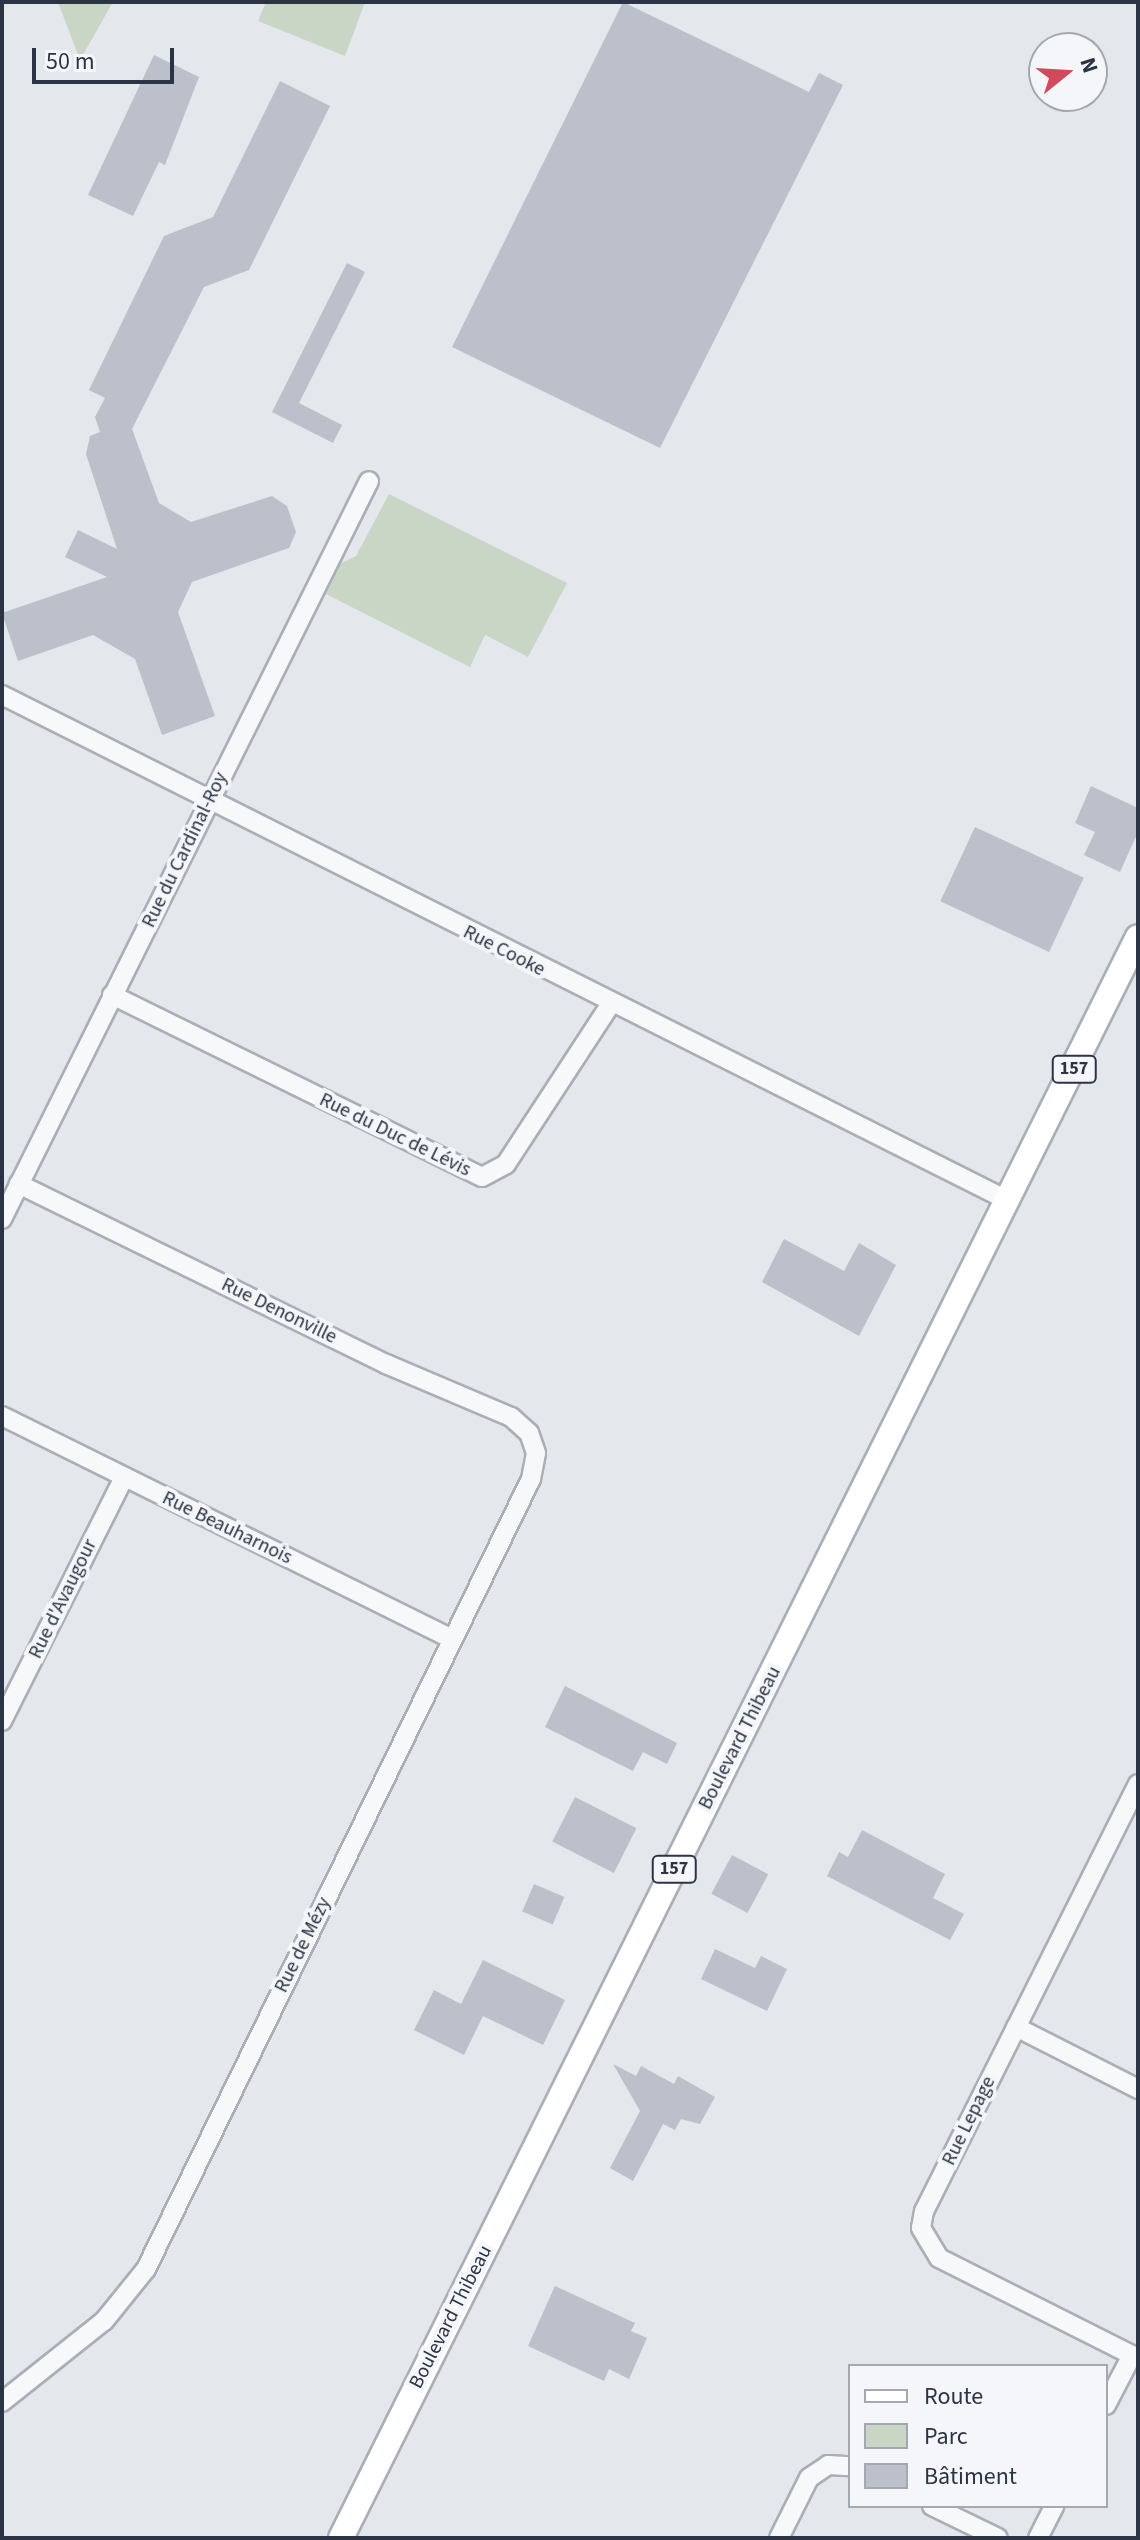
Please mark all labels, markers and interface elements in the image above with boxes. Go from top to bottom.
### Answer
scale bar [36,32,178,82]
north arrow [1028,32,1108,112]
text: 50 m [46,44,95,79]
text: N [1071,53,1106,77]
street label: Rue du Cardinal-Roy [137,768,233,932]
street label: Rue Cooke [459,920,549,982]
road number: 157 [1050,1055,1098,1083]
street label: Rue du Duc de Lévis [315,1088,475,1182]
street label: Rue Denonville [217,1273,341,1349]
street label: Rue Beauharnois [158,1486,296,1570]
street label: Rue d'Avaugour [24,1535,102,1663]
street label: Boulevard Thibeau [694,1662,786,1814]
road number: 157 [650,1855,698,1883]
street label: Rue de Mézy [270,1893,336,1997]
street label: Rue Lepage [937,2073,1001,2169]
street label: Boulevard Thibeau [405,2241,497,2393]
legend [848,2364,1108,2508]
text: Route [924,2379,983,2414]
text: Parc [924,2419,968,2454]
text: Bâtiment [924,2459,1017,2494]

